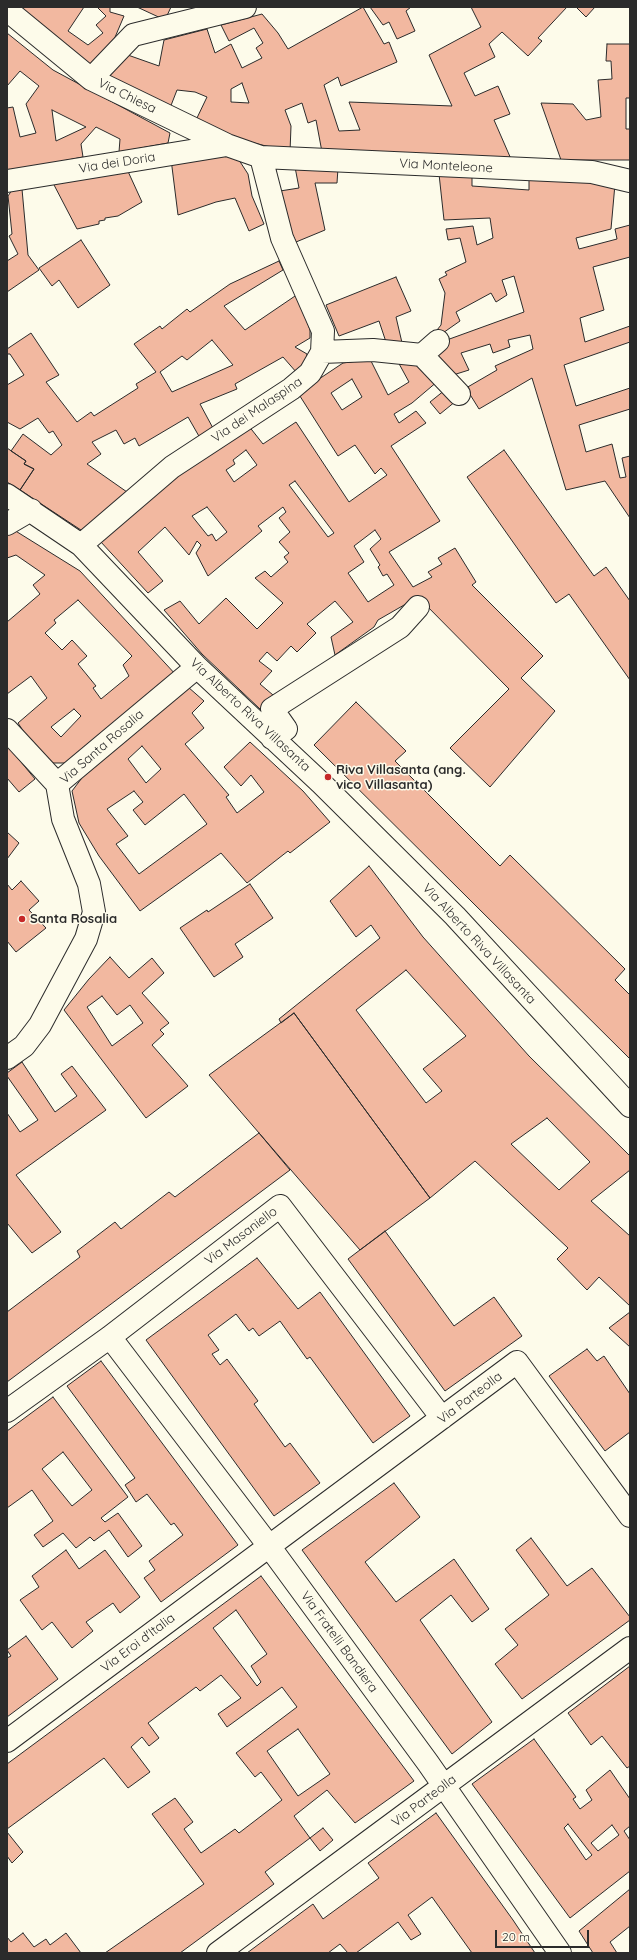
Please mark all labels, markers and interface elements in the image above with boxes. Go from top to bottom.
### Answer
street label: Via Chiesa [95,75,159,117]
street label: Via dei Doria [78,149,156,177]
street label: Via Monteleone [399,156,493,176]
street label: Via dei Malaspina [209,374,305,446]
street label: Via Alberto Riva Villasanta [186,655,314,775]
street label: Via Santa Rosalia [57,706,147,788]
place label: Riva Villasanta (ang. vico Villasanta) [336,762,466,793]
marker: Riva Villasanta (ang. vico Villasanta) [323,772,333,782]
street label: Via Alberto Riva Villasanta [419,880,539,1008]
place label: Santa Rosalia [30,911,117,927]
marker: Santa Rosalia [17,914,27,924]
street label: Via Masaniello [202,1204,280,1268]
street label: Via Parteolla [435,1369,505,1427]
street label: Via Fratelli Bandiera [297,1588,381,1696]
street label: Via Eroi d'Italia [98,1610,178,1676]
street label: Via Parteolla [389,1772,459,1830]
scale bar [497,1922,591,1948]
text: 20 m [502,1929,530,1944]

